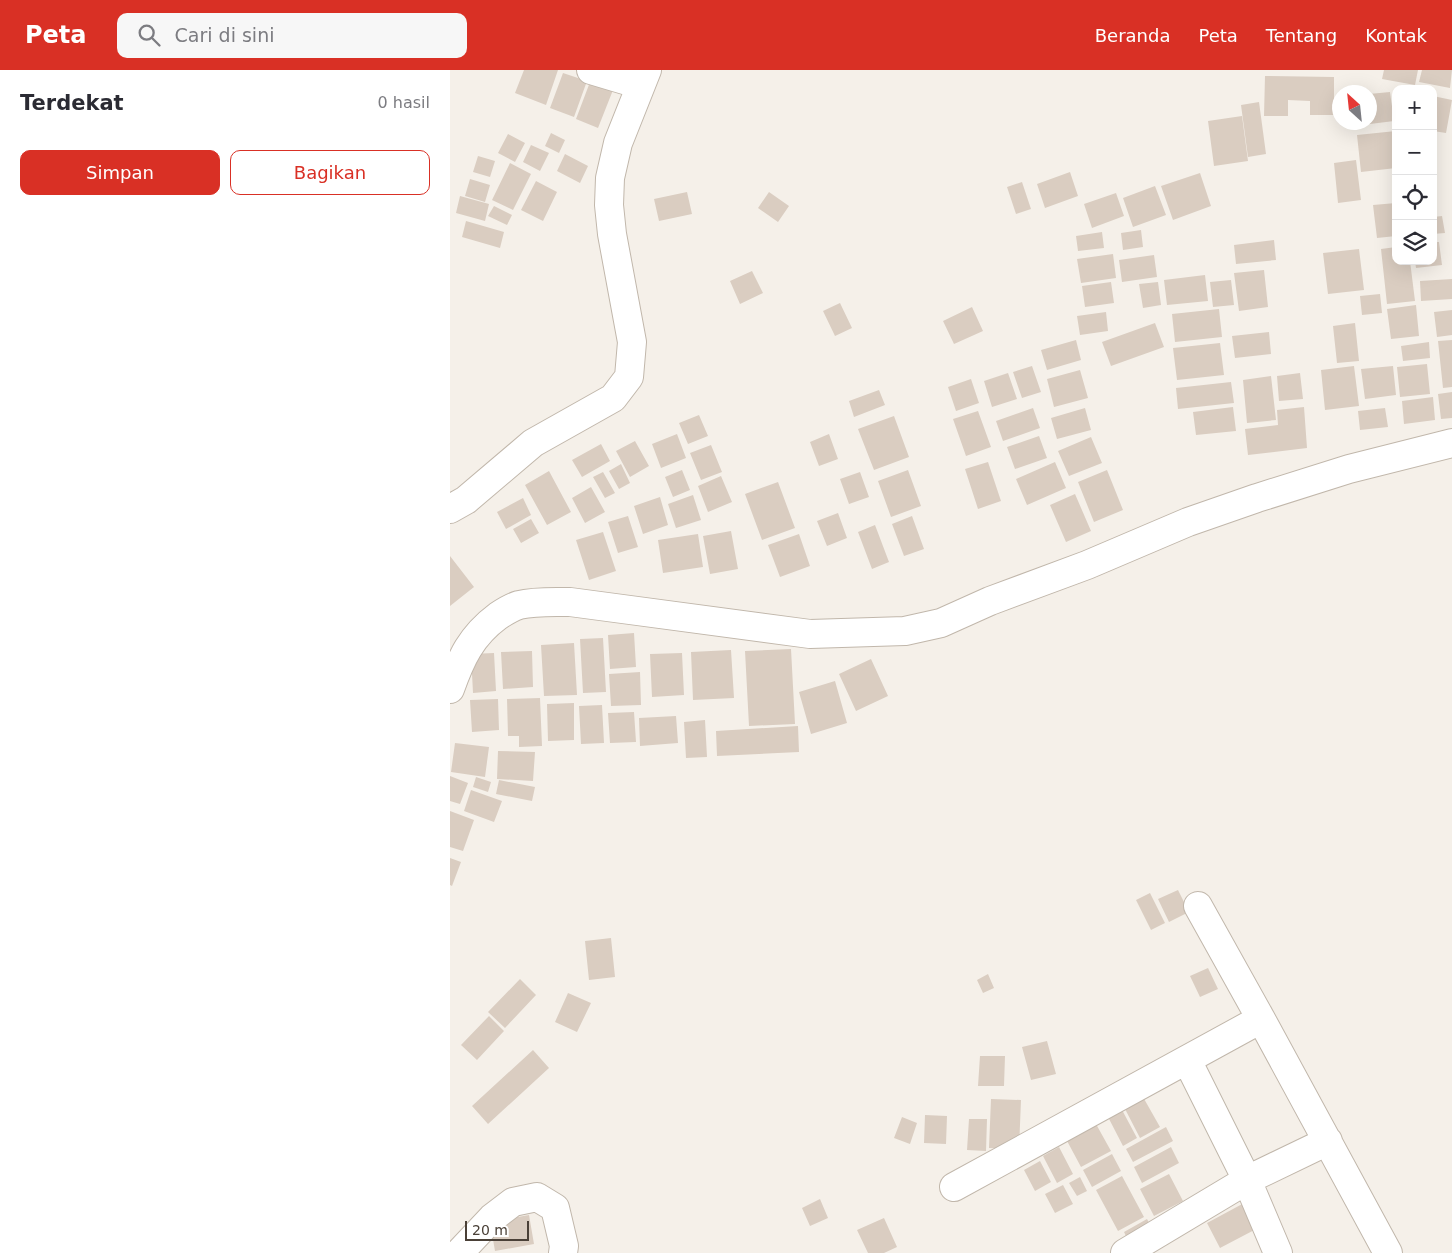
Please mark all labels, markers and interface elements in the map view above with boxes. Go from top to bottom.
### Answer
search box [117,13,467,58]
text: Peta [25,21,87,49]
icon: search [135,21,163,49]
text: Cari di sini [175,24,274,46]
text: Beranda [1095,25,1170,46]
text: Peta [1198,25,1238,46]
text: Tentang [1266,25,1337,46]
text: Kontak [1365,25,1427,46]
north arrow [1332,85,1377,130]
map controls [1392,85,1437,265]
button: + [1392,85,1437,130]
text: Terdekat [20,91,124,115]
text: 0 hasil [378,93,430,112]
button: − [1392,130,1437,175]
button: Simpan [20,150,220,195]
button: Bagikan [230,150,430,195]
button: locate [1392,175,1437,220]
button: layers [1392,220,1437,265]
scale bar [465,1218,529,1241]
text: 20 m [472,1222,508,1238]

